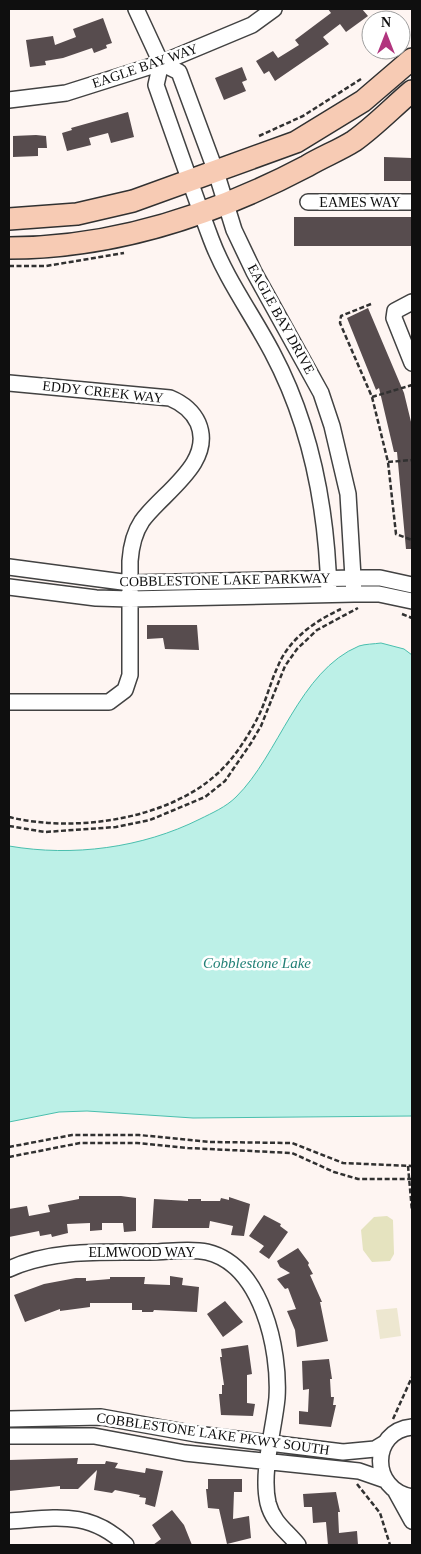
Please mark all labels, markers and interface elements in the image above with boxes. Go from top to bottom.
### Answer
north arrow [361,10,411,60]
text: N [381,15,391,30]
street label: EAGLE BAY WAY [90,41,200,91]
street label: EAMES WAY [319,195,401,210]
street label: EAGLE BAY DRIVE [245,261,317,377]
street label: EDDY CREEK WAY [42,378,164,406]
street label: COBBLESTONE LAKE PARKWAY [119,571,331,589]
water label: Cobblestone Lake [203,955,311,971]
street label: ELMWOOD WAY [89,1245,195,1260]
street label: COBBLESTONE LAKE PKWY SOUTH [95,1410,331,1458]

